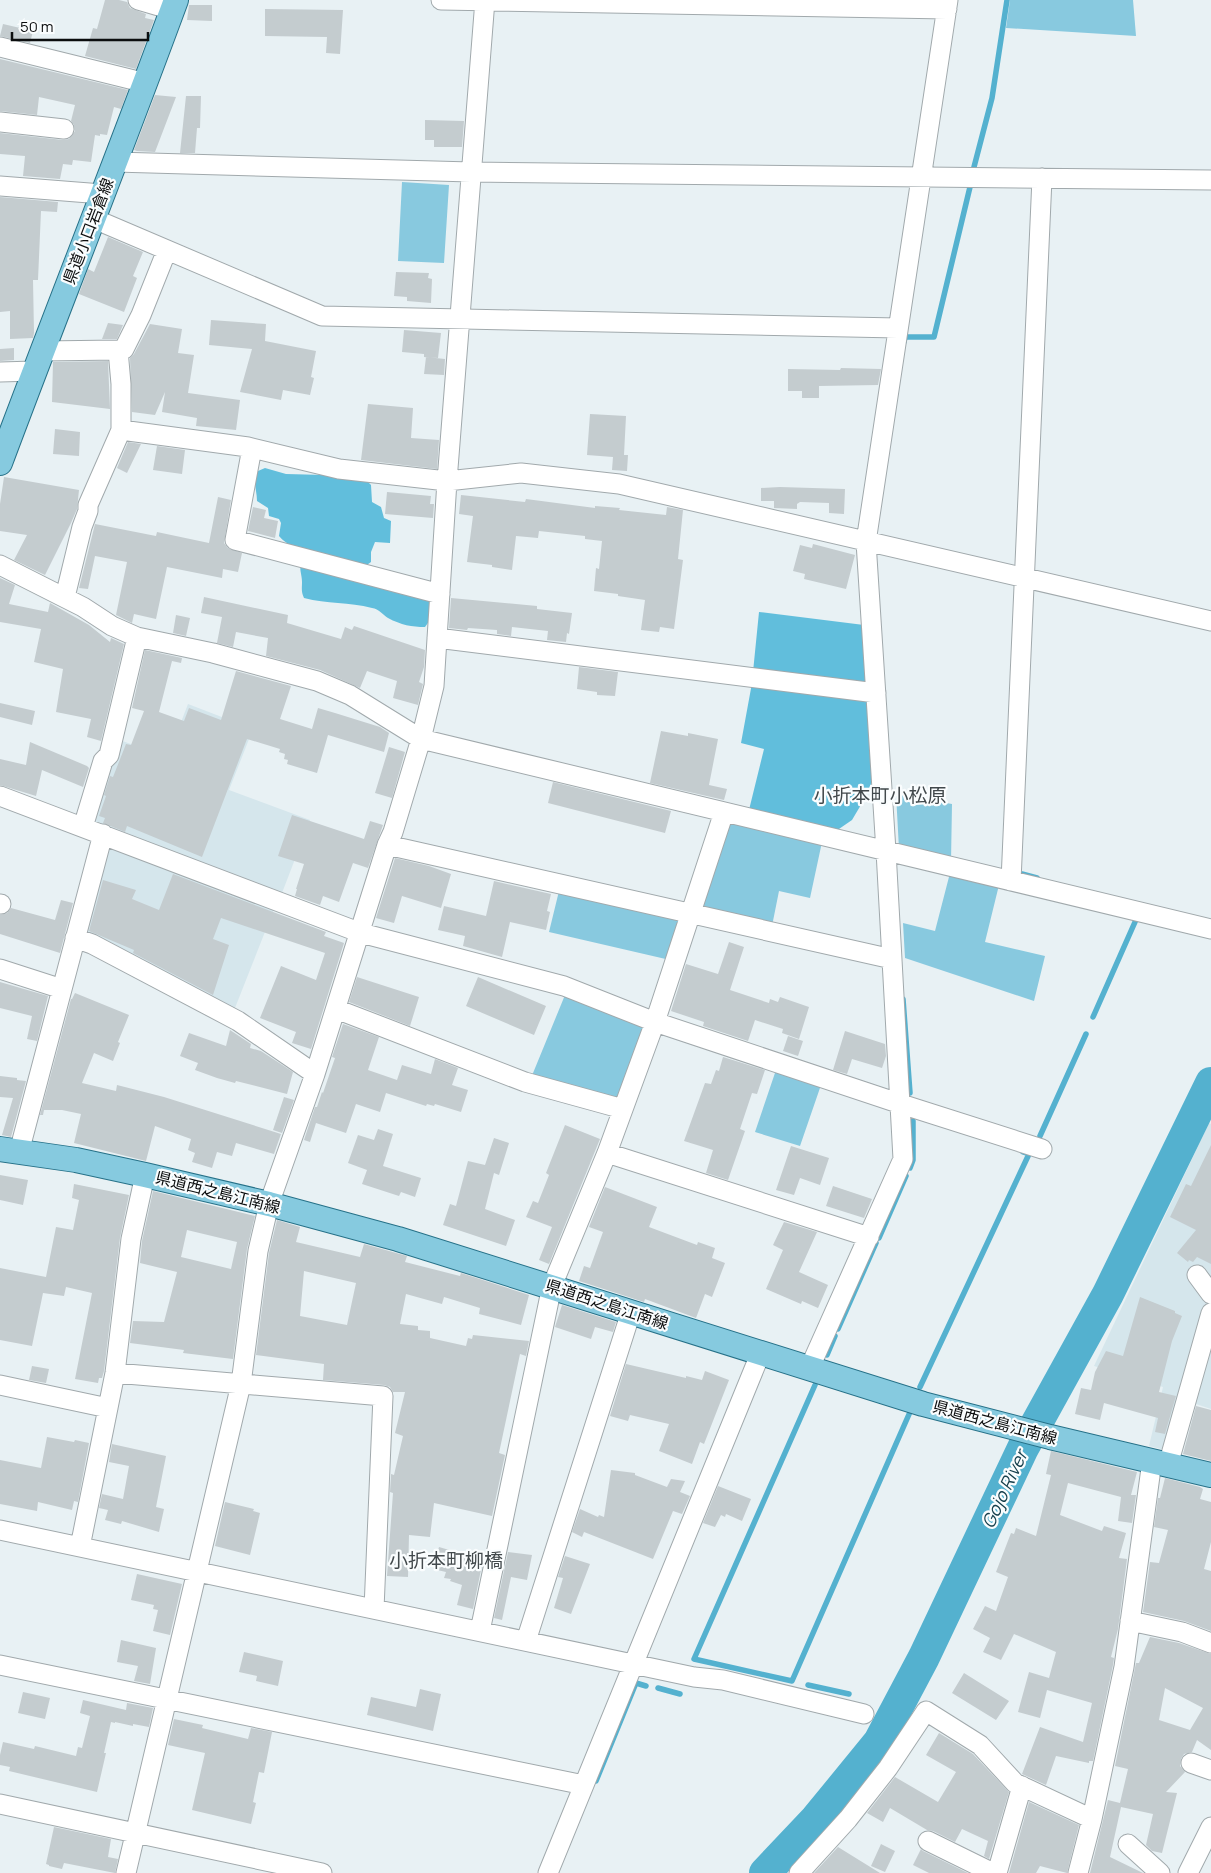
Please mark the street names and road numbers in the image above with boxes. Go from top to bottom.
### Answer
street label: 県道小口岩倉線 [58,175,118,287]
street label: 県道西之島江南線 [153,1166,283,1218]
street label: 県道西之島江南線 [543,1274,671,1334]
street label: 県道西之島江南線 [930,1395,1060,1449]

